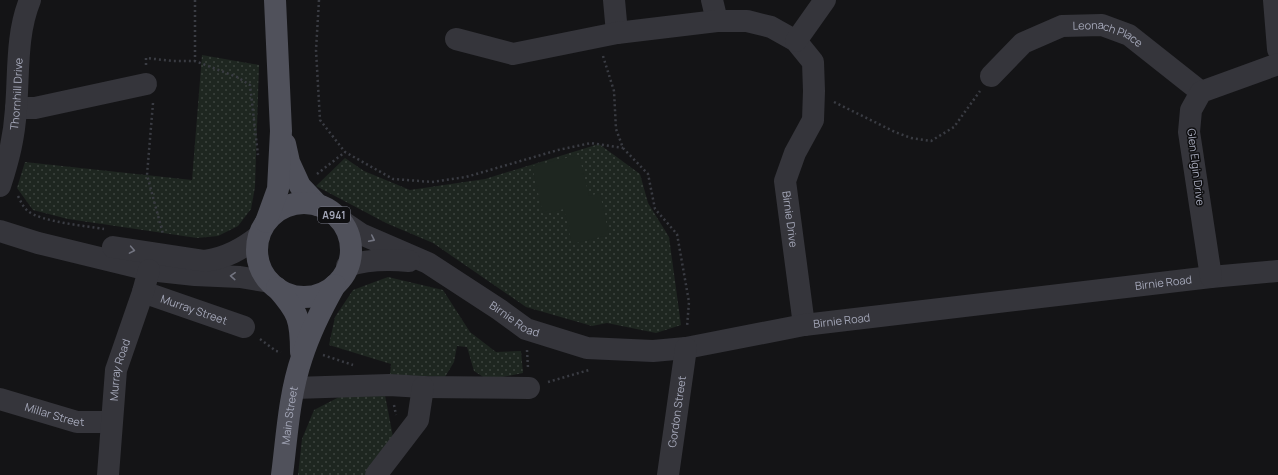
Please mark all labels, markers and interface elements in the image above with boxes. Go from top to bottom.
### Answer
street label: Leonach Place [1072,17,1147,51]
street label: Thornhill Drive [6,57,26,131]
street label: Glen Elgin Drive [1184,127,1209,207]
street label: Birnie Drive [779,190,802,249]
road number: A941 [318,207,350,223]
one-way arrow [368,234,375,242]
one-way arrow [129,245,136,254]
street label: Birnie Road [1134,271,1193,293]
one-way arrow [230,272,236,281]
street label: Murray Street [159,291,230,328]
street label: Birnie Road [487,297,542,340]
street label: Birnie Road [812,309,871,331]
street label: Murray Road [106,337,133,401]
street label: Gordon Street [664,375,689,448]
street label: Main Street [278,385,301,446]
street label: Millar Street [23,399,84,430]

